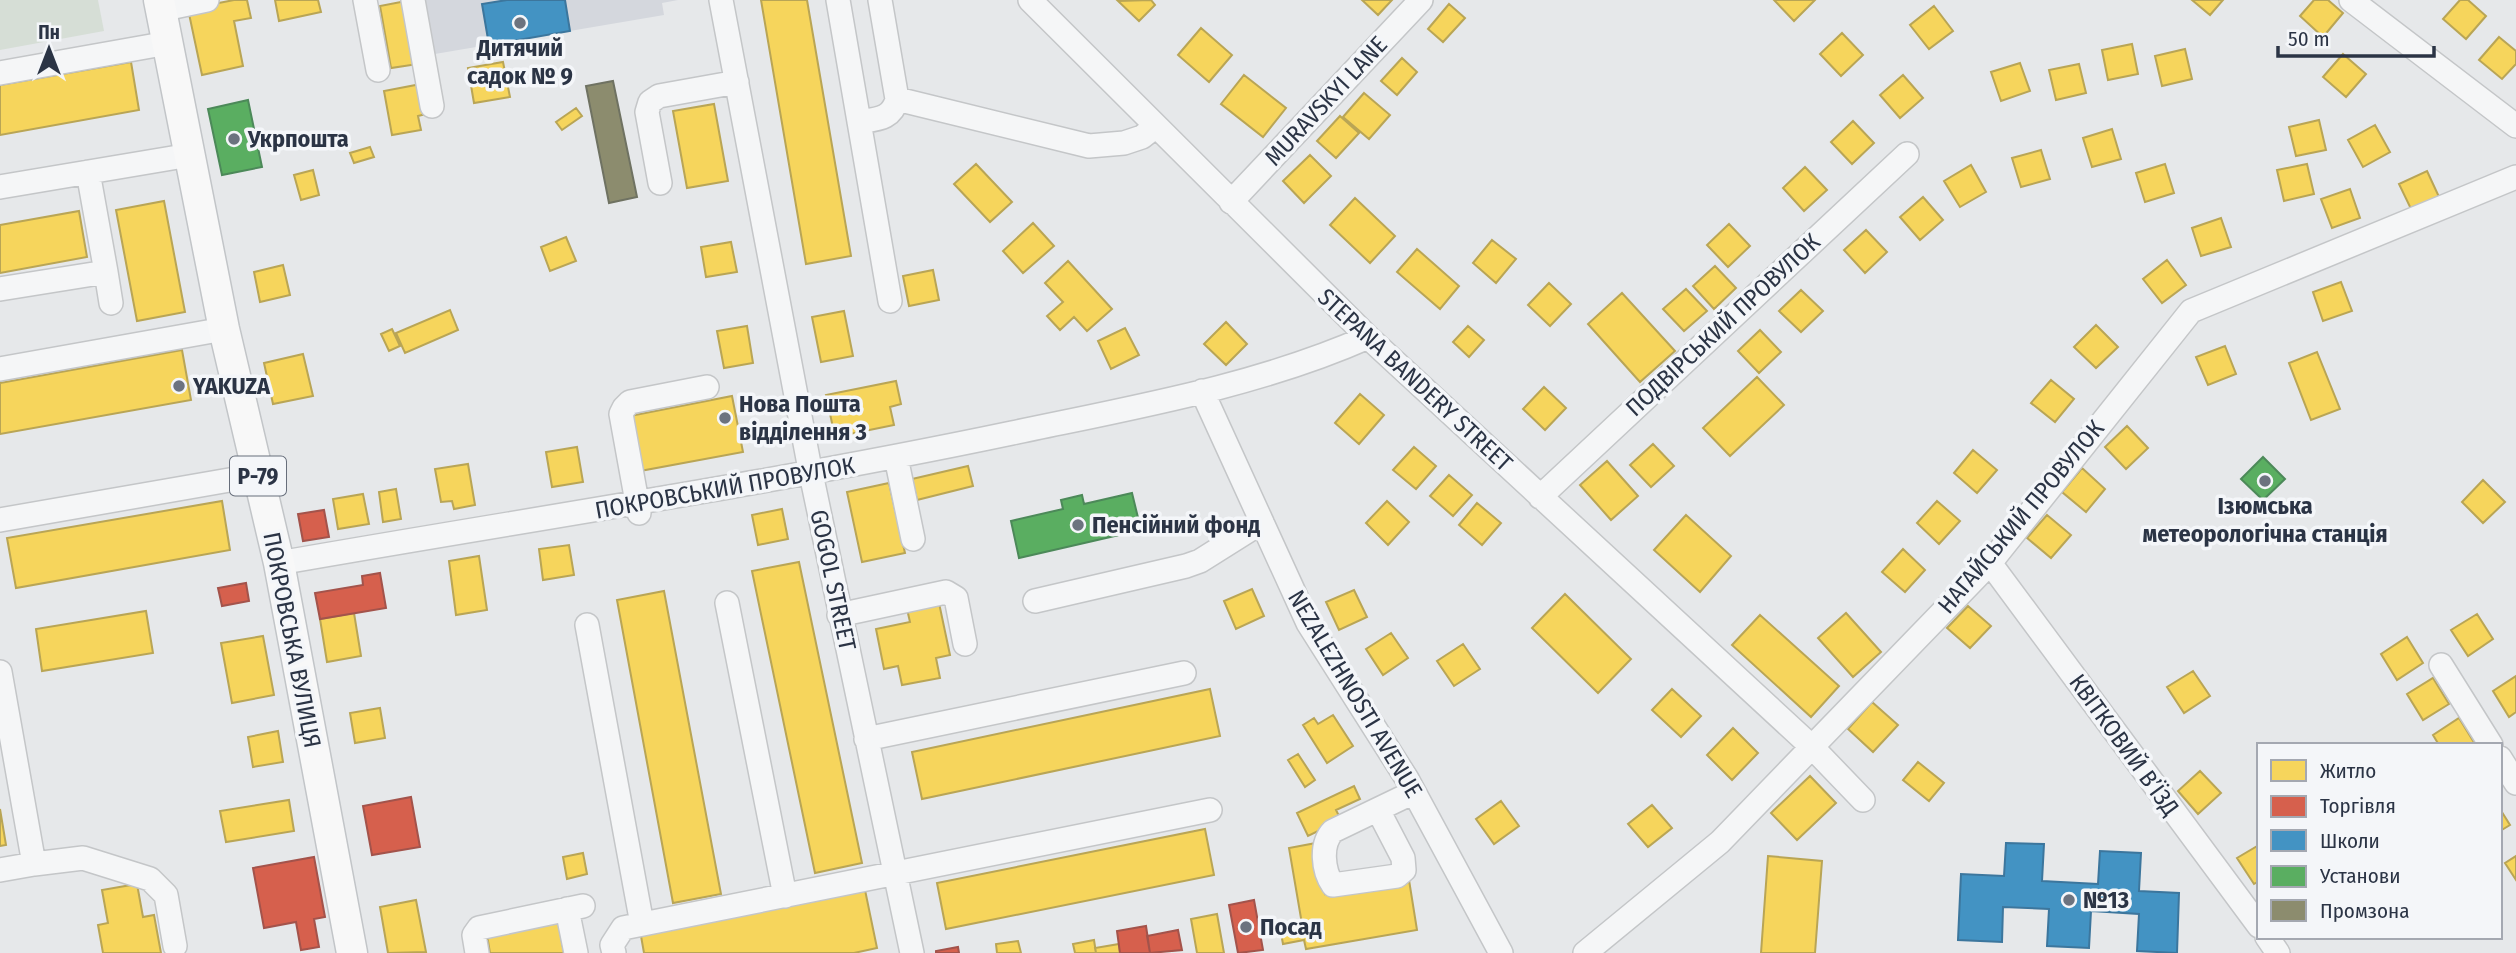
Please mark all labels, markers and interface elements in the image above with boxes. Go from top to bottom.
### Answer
north arrow [14,14,84,84]
scale bar [2278,14,2434,58]
marker: Дитячий садок № 9 [512,15,528,31]
text: Пн [38,21,60,44]
text: 50 m [2288,26,2330,52]
street label: MURAVSKYI LANE [1259,31,1393,171]
place label: Дитячий садок № 9 [467,34,573,90]
place label: Укрпошта [247,125,349,153]
marker: Укрпошта [226,131,242,147]
street label: ПОДВІРСЬКИЙ ПРОВУЛОК [1620,228,1826,422]
street label: STEPANA BANDERY STREET [1312,283,1518,477]
place label: YAKUZA [192,372,271,400]
marker: YAKUZA [171,378,187,394]
place label: Нова Пошта відділення 3 [739,390,867,446]
marker: Нова Пошта відділення 3 [717,410,733,426]
street label: НАГАЙСЬКИЙ ПРОВУЛОК [1932,415,2110,619]
street label: ПОКРОВСЬКИЙ ПРОВУЛОК [593,451,857,525]
road number: Р-79 [230,456,286,496]
marker: Ізюмська метеорологічна станція [2257,473,2273,489]
place label: Ізюмська метеорологічна станція [2142,492,2388,548]
street label: GOGOL STREET [804,507,862,653]
place label: Пенсійний фонд [1092,511,1260,539]
marker: Пенсійний фонд [1070,517,1086,533]
street label: ПОКРОВСЬКА ВУЛИЦЯ [257,530,327,750]
street label: NEZALEZHNOSTI AVENUE [1282,585,1428,803]
street label: КВІТКОВИЙ В’ЇЗД [2063,669,2185,821]
legend [2257,743,2502,939]
text: Житло [2320,758,2376,784]
text: Торгівля [2320,793,2396,819]
text: Школи [2320,828,2380,854]
text: Установи [2319,863,2401,889]
place label: №13 [2083,886,2129,914]
marker: №13 [2061,892,2077,908]
text: Промзона [2320,898,2409,924]
place label: Посад [1260,913,1322,941]
marker: Посад [1238,919,1254,935]

